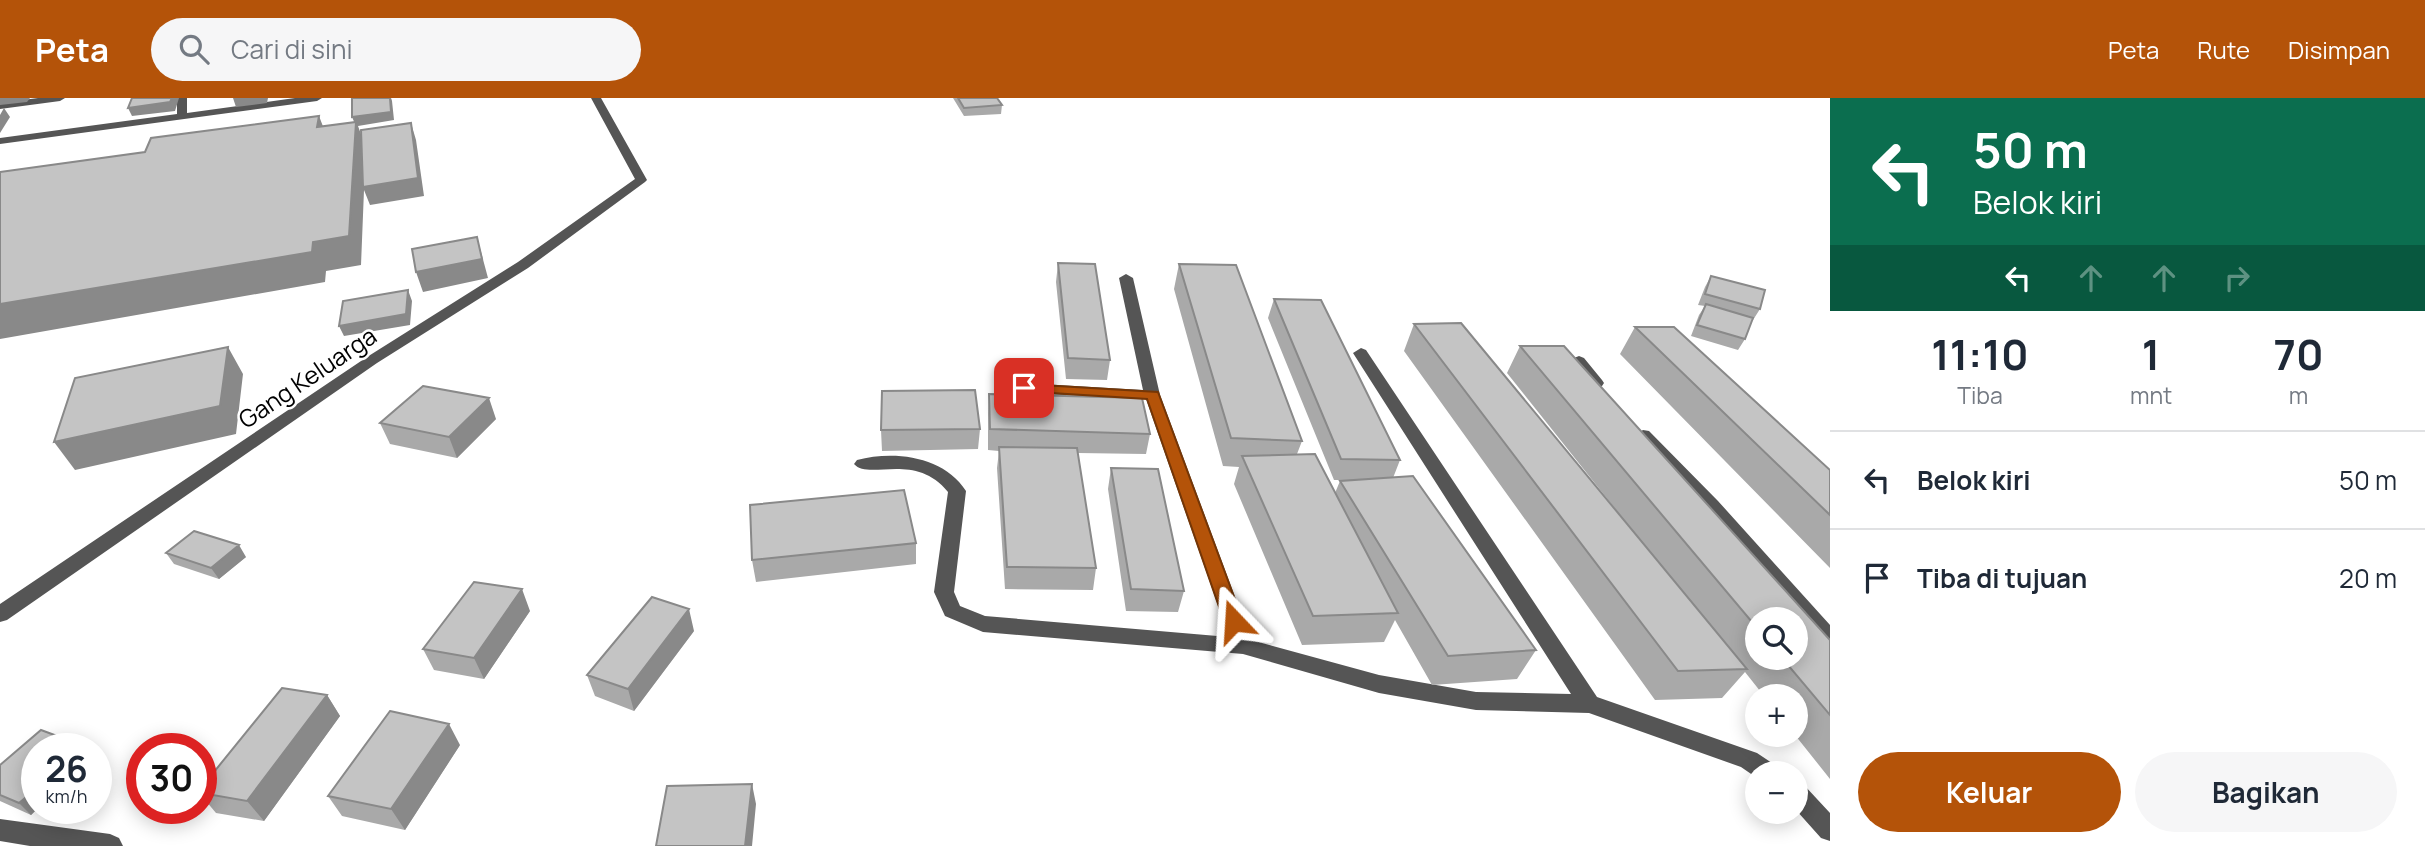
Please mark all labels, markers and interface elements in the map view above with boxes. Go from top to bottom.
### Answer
search box [151,18,641,81]
text: Peta [35,27,109,72]
icon: search [175,30,213,68]
text: Cari di sini [231,31,353,67]
text: Peta [2108,33,2159,66]
text: Rute [2197,33,2250,66]
text: Disimpan [2288,33,2390,66]
text: 50 m [1973,116,2088,183]
icon: left [1858,126,1949,217]
text: Belok kiri [1973,180,2102,224]
icon: left [1999,259,2037,297]
icon: ahead [2072,259,2110,297]
icon: ahead [2145,259,2183,297]
icon: right [2218,259,2256,297]
street label: Gang Keluarga [232,319,382,435]
text: 11:10 [1931,325,2029,383]
text: 1 [2142,325,2160,383]
text: 70 [2274,325,2324,383]
pin [994,358,1054,418]
icon: arrive [1005,369,1043,407]
text: Tiba [1957,379,2003,411]
text: mnt [2130,379,2172,411]
text: m [2289,379,2308,411]
icon: left [1858,461,1896,499]
text: Belok kiri [1917,462,2031,498]
text: 50 m [2339,462,2397,498]
icon: arrive [1858,559,1896,597]
text: Tiba di tujuan [1917,560,2087,596]
text: 20 m [2339,560,2397,596]
position arrow [1197,584,1271,658]
map controls [1745,607,1808,824]
button: search [1745,607,1808,670]
button: + [1745,684,1808,747]
speed limit sign: 30 [126,733,217,824]
text: 26 [45,745,88,793]
button: Keluar [1858,752,2121,832]
button: Bagikan [2135,752,2397,832]
button: − [1745,761,1808,824]
text: km/h [46,784,87,808]

